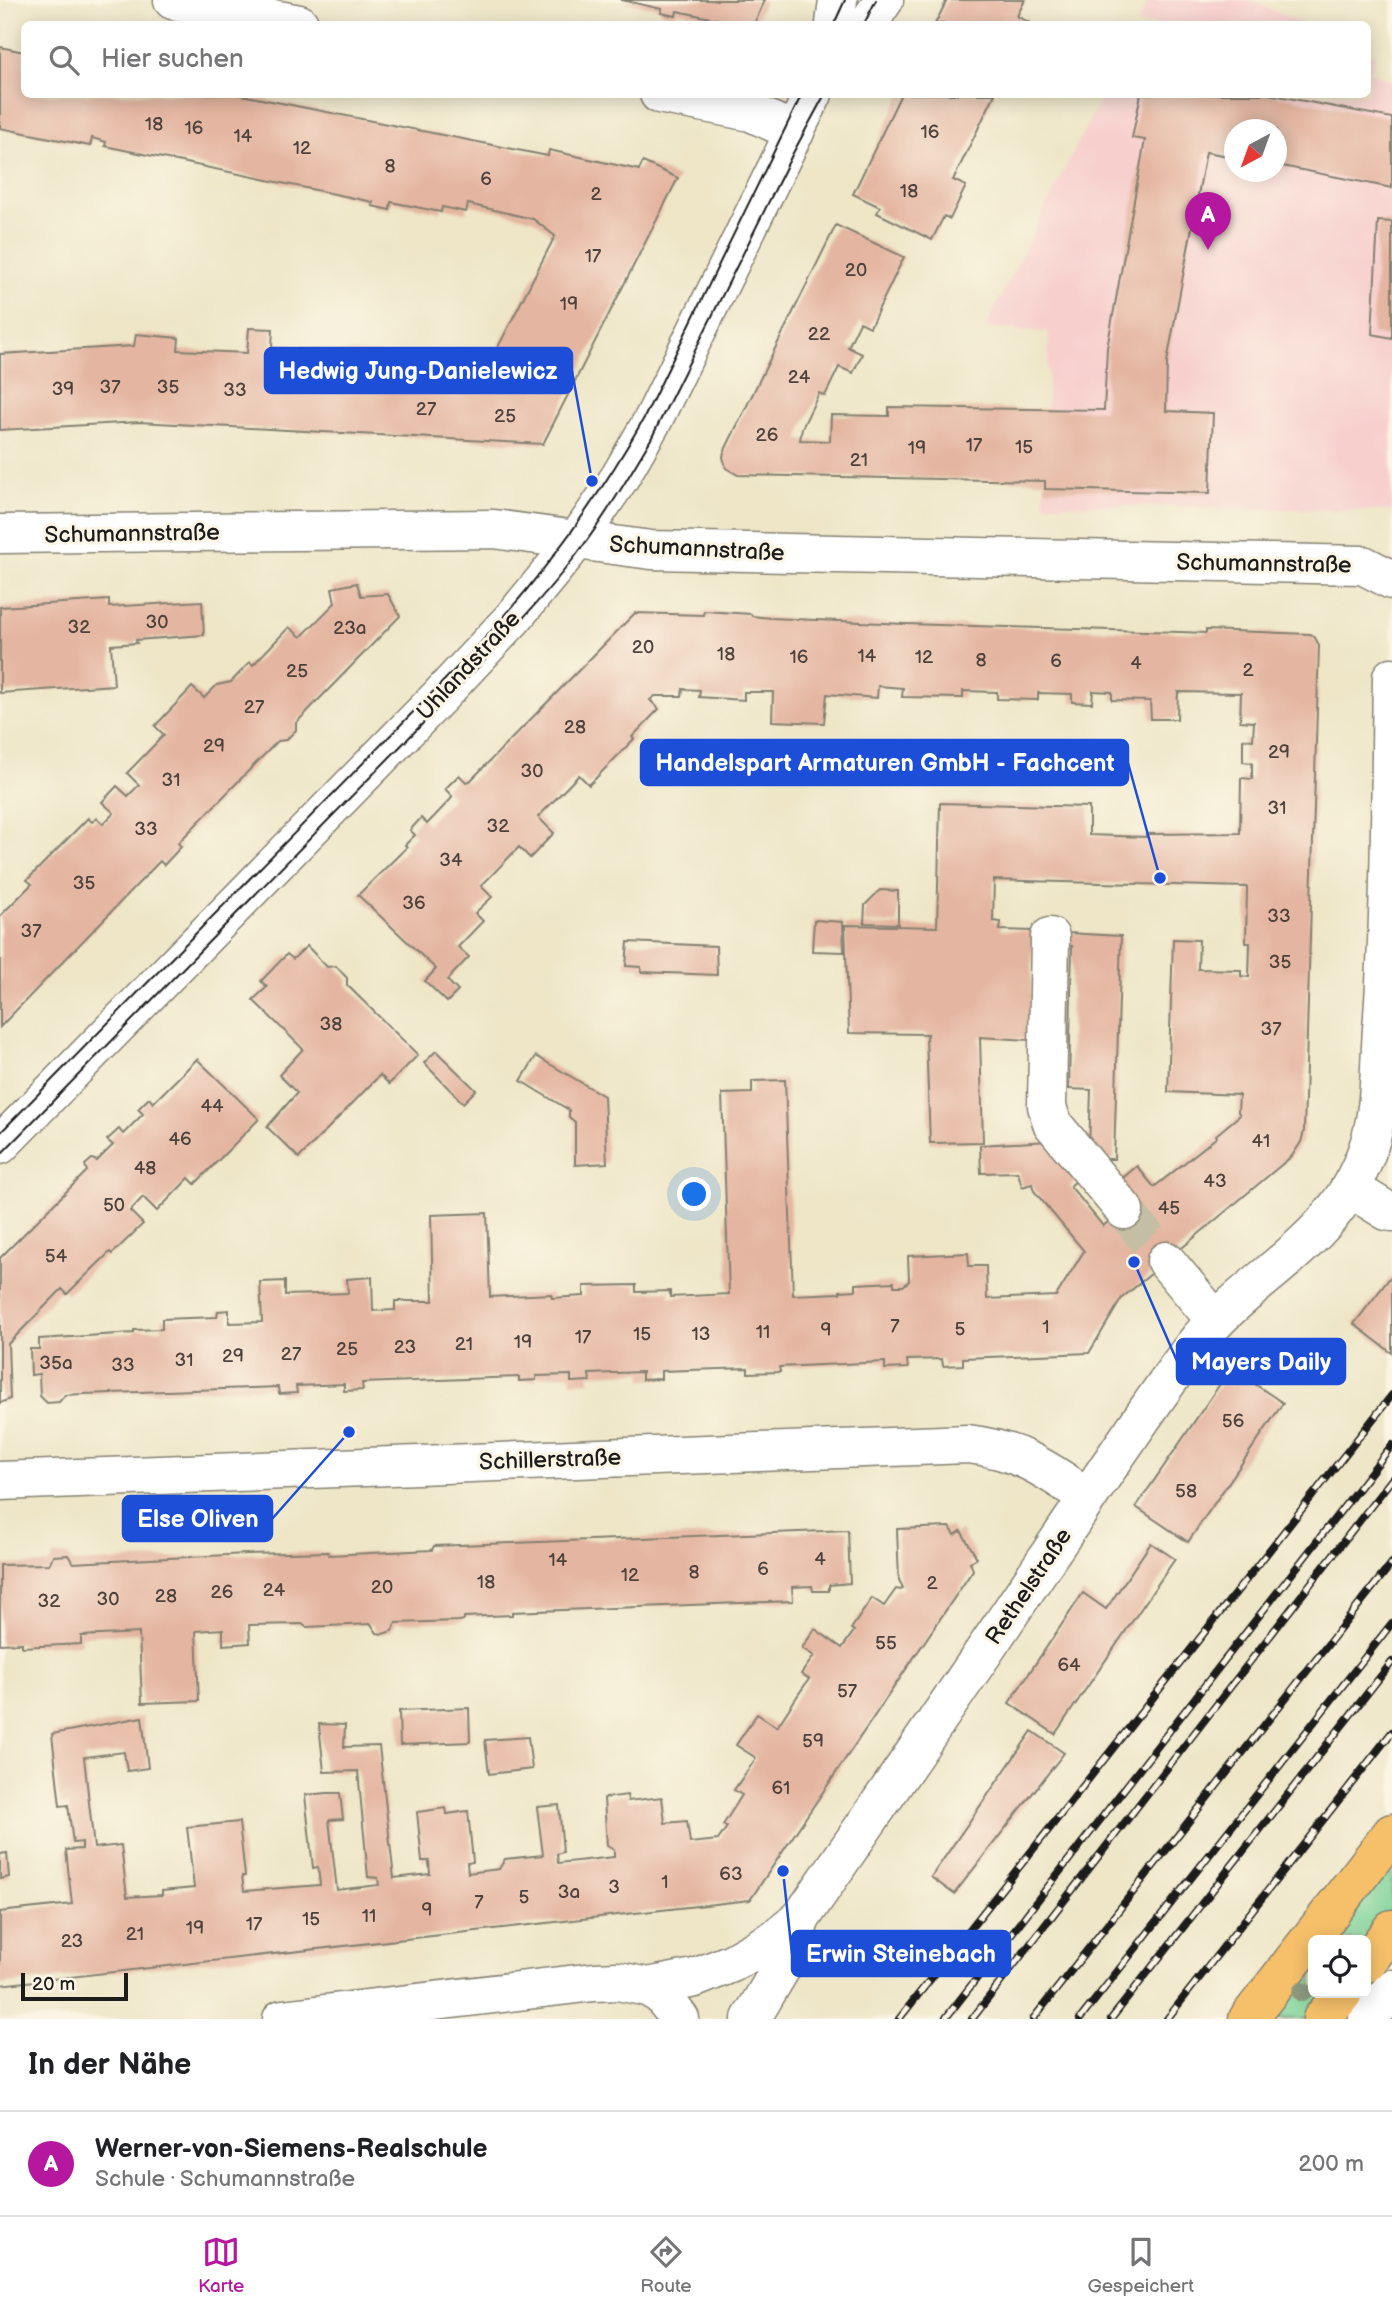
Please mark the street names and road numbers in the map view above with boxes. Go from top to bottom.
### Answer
street label: Schumannstraße [44,518,220,550]
street label: Schumannstraße [609,530,785,568]
street label: Schumannstraße [1176,548,1352,580]
street label: Uhlandstraße [411,605,527,726]
street label: Schillerstraße [479,1444,622,1476]
street label: Rethelstraße [980,1523,1078,1650]

